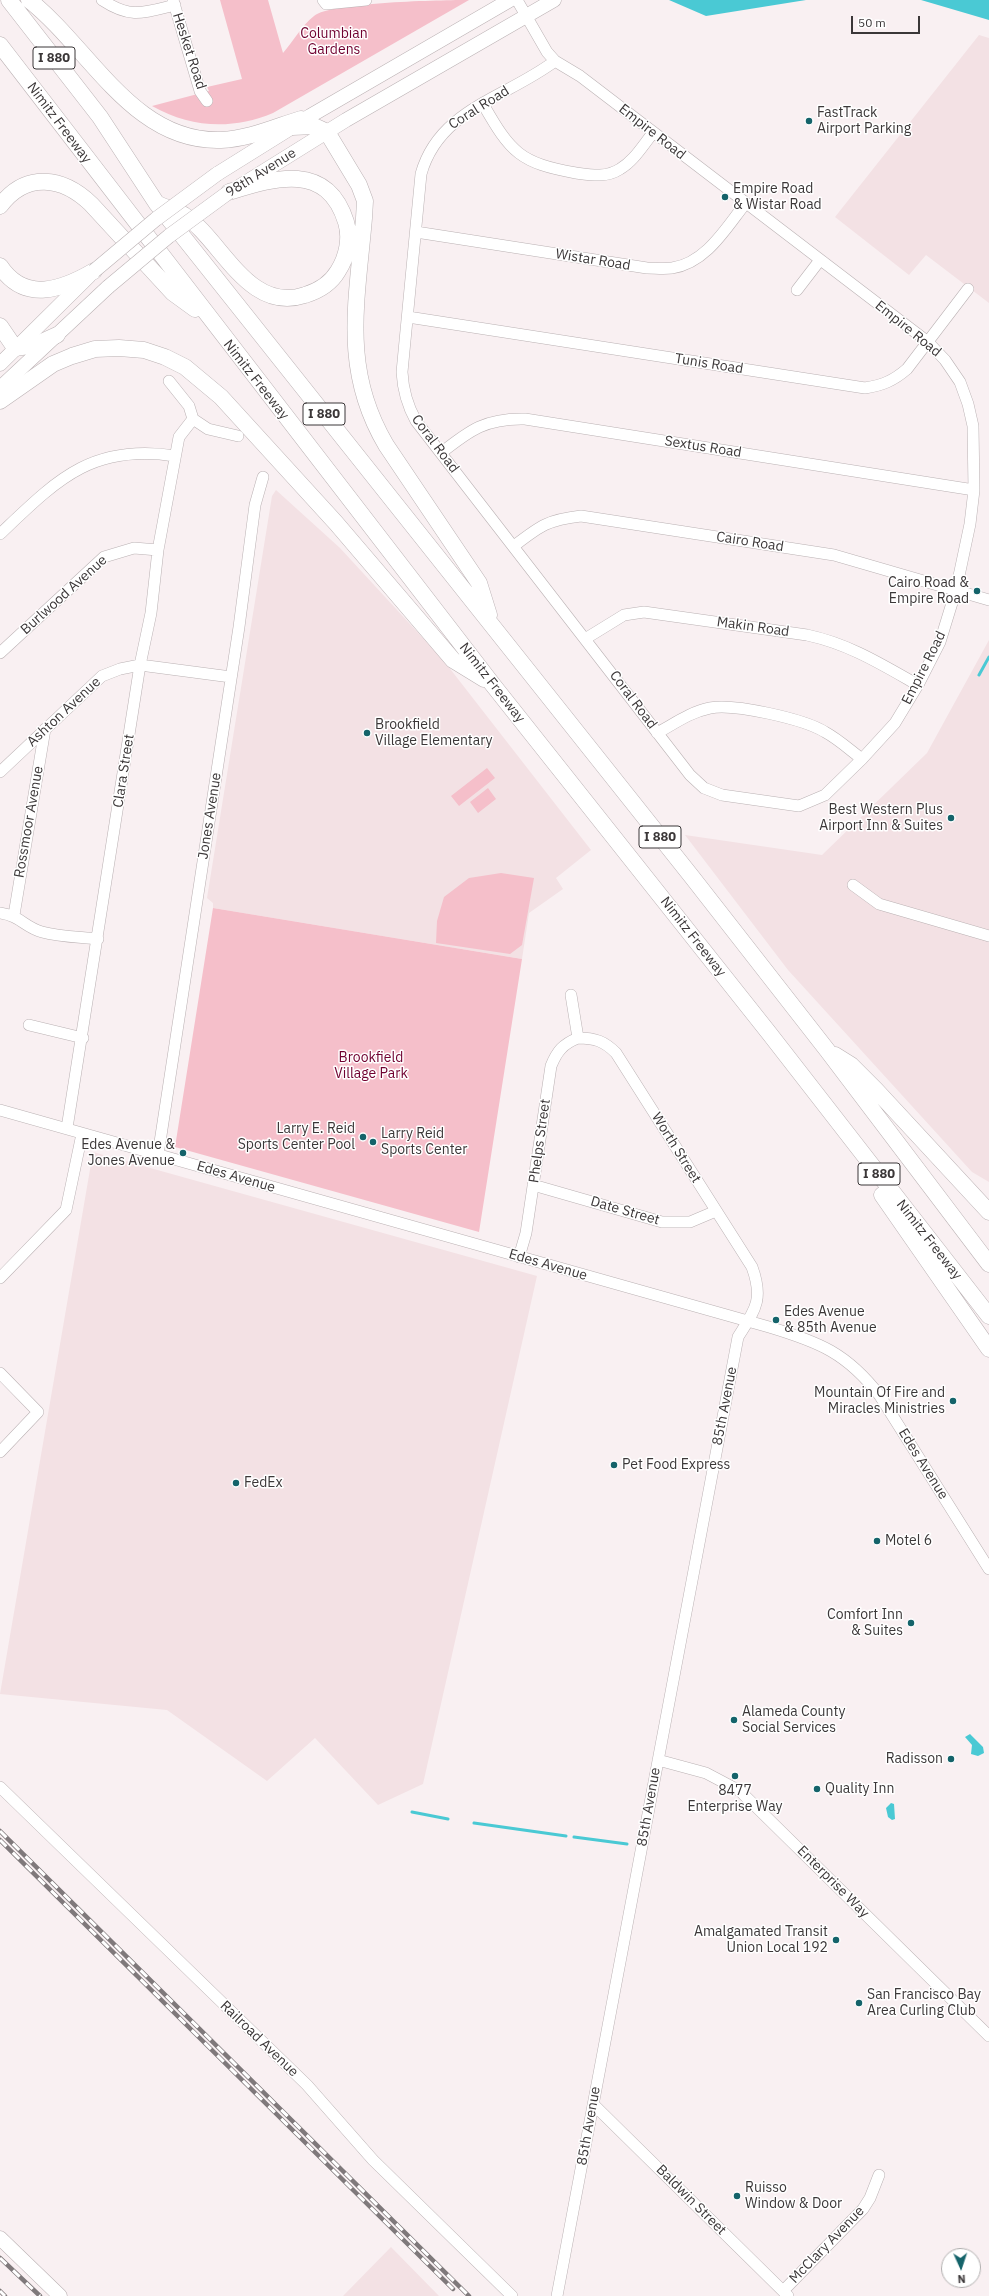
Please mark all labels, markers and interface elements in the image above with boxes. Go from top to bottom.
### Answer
scale bar [853,8,922,34]
street label: Hesket Road [169,11,209,91]
text: 50 m [858,15,886,30]
park label: Columbian Gardens [300,26,368,58]
road number: I 880 [33,47,75,69]
street label: Nimitz Freeway [23,79,95,167]
street label: Coral Road [446,83,512,133]
street label: Empire Road [615,101,689,163]
place label: FastTrack Airport Parking [817,105,911,138]
marker: FastTrack Airport Parking [804,116,814,126]
street label: 98th Avenue [223,145,299,201]
place label: Empire Road & Wistar Road [733,181,822,214]
marker: Empire Road & Wistar Road [720,192,730,202]
street label: Wistar Road [554,246,632,274]
street label: Empire Road [872,297,944,361]
street label: Nimitz Freeway [220,337,292,423]
street label: Tunis Road [674,350,744,378]
road number: I 880 [303,403,345,425]
street label: Coral Road [408,412,462,476]
street label: Sextus Road [663,433,743,461]
street label: Cairo Road [715,528,785,556]
street label: Burlwood Avenue [17,552,111,638]
place label: Cairo Road & Empire Road [888,575,969,608]
marker: Cairo Road & Empire Road [972,586,982,596]
street label: Makin Road [716,614,790,640]
street label: Empire Road [898,628,950,708]
street label: Nimitz Freeway [456,640,528,726]
street label: Coral Road [606,668,660,732]
street label: Ashton Avenue [24,674,104,750]
place label: Brookfield Village Elementary [375,717,493,750]
marker: Brookfield Village Elementary [362,728,372,738]
street label: Clara Street [110,733,138,809]
street label: Rossmoor Avenue [11,765,47,879]
street label: Jones Avenue [195,771,225,861]
place label: Best Western Plus Airport Inn & Suites [819,802,943,834]
marker: Best Western Plus Airport Inn & Suites [946,813,956,823]
road number: I 880 [639,826,681,848]
street label: Nimitz Freeway [657,894,729,980]
park label: Brookfield Village Park [334,1050,408,1082]
street label: Phelps Street [526,1098,554,1184]
street label: Worth Street [648,1110,704,1186]
place label: Larry E. Reid Sports Center Pool [238,1121,355,1154]
place label: Larry Reid Sports Center [381,1126,467,1158]
marker: Larry E. Reid Sports Center Pool [358,1132,368,1142]
place label: Edes Avenue & Jones Avenue [81,1137,175,1170]
marker: Larry Reid Sports Center [368,1137,378,1147]
marker: Edes Avenue & Jones Avenue [178,1148,188,1158]
street label: Edes Avenue [195,1158,277,1196]
road number: I 880 [858,1163,900,1185]
street label: Date Street [589,1193,661,1229]
street label: Nimitz Freeway [893,1197,965,1283]
street label: Edes Avenue [507,1246,589,1284]
place label: Edes Avenue & 85th Avenue [784,1304,877,1336]
marker: Edes Avenue & 85th Avenue [771,1315,781,1325]
street label: 85th Avenue [709,1365,741,1447]
place label: Mountain Of Fire and Miracles Ministries [814,1385,945,1418]
marker: Mountain Of Fire and Miracles Ministries [948,1396,958,1406]
street label: Edes Avenue [894,1425,952,1503]
place label: Pet Food Express [622,1457,730,1473]
marker: Pet Food Express [609,1460,619,1470]
place label: FedEx [244,1475,283,1491]
marker: FedEx [231,1478,241,1488]
place label: Motel 6 [885,1533,932,1549]
marker: Motel 6 [872,1536,882,1546]
place label: Comfort Inn & Suites [827,1607,903,1640]
marker: Comfort Inn & Suites [906,1618,916,1628]
place label: Alameda County Social Services [742,1704,845,1736]
marker: Alameda County Social Services [729,1715,739,1725]
place label: Radisson [886,1751,943,1767]
marker: Radisson [946,1754,956,1764]
street label: 85th Avenue [634,1766,664,1848]
marker: 8477 Enterprise Way [730,1771,740,1781]
place label: Quality Inn [825,1781,894,1797]
place label: 8477 Enterprise Way [687,1783,783,1816]
marker: Quality Inn [812,1784,822,1794]
street label: Enterprise Way [793,1842,873,1922]
place label: Amalgamated Transit Union Local 192 [694,1924,828,1956]
marker: Amalgamated Transit Union Local 192 [831,1935,841,1945]
place label: San Francisco Bay Area Curling Club [867,1987,981,2020]
street label: Railroad Avenue [216,1997,302,2081]
marker: San Francisco Bay Area Curling Club [854,1998,864,2008]
street label: 85th Avenue [574,2085,604,2167]
street label: Baldwin Street [652,2161,730,2239]
place label: Ruisso Window & Door [745,2180,842,2212]
marker: Ruisso Window & Door [732,2191,742,2201]
street label: McClary Avenue [786,2203,868,2287]
north arrow [941,2248,981,2288]
text: N [957,2272,966,2286]

